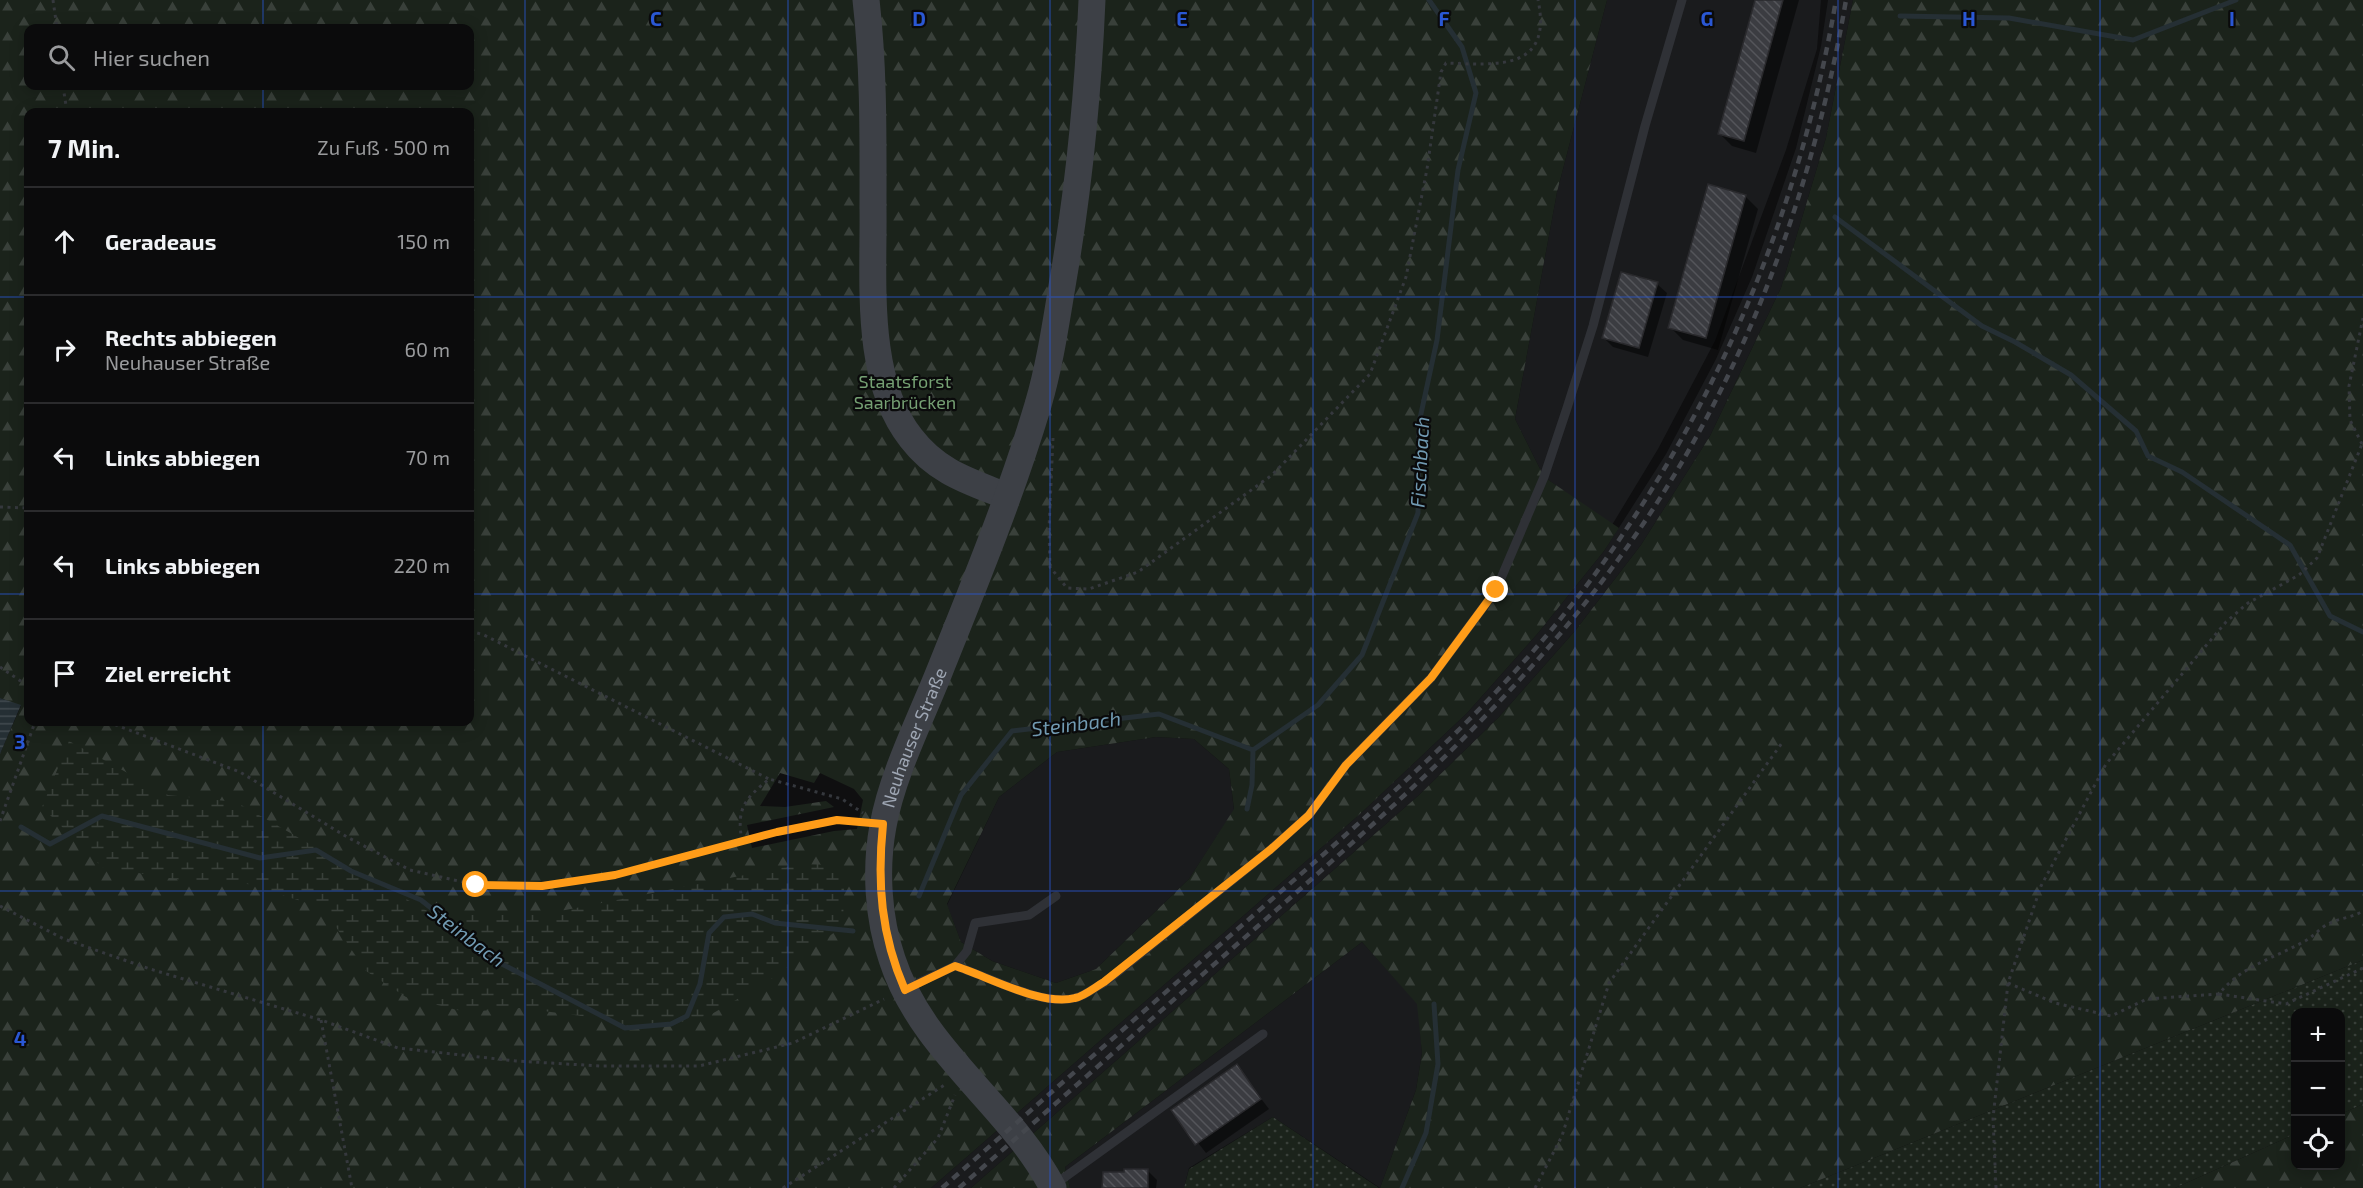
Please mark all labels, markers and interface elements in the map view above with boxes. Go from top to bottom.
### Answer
text: C [650,6,662,30]
text: D [912,6,926,30]
text: E [1176,6,1188,30]
text: F [1438,6,1450,30]
text: G [1701,6,1713,30]
text: H [1962,6,1976,30]
text: I [2229,6,2235,30]
search box [24,24,474,90]
icon: search [45,41,78,74]
text: Hier suchen [93,44,210,70]
text: 7 Min. [48,132,120,163]
text: Zu Fuß · 500 m [317,135,450,159]
icon: ahead [48,225,81,258]
text: Geradeaus [105,228,216,254]
text: 150 m [397,229,450,253]
text: Rechts abbiegen [105,324,277,350]
icon: right [48,333,81,366]
text: 60 m [405,337,450,361]
text: Neuhauser Straße [105,350,270,374]
park label: Staatsforst Saarbrücken [854,370,956,413]
water label: Fischbach [1405,416,1433,508]
icon: left [48,441,81,474]
text: Links abbiegen [105,444,260,470]
text: 70 m [406,445,450,469]
icon: left [48,549,81,582]
text: Links abbiegen [105,552,260,578]
text: 220 m [393,553,450,577]
route end [1482,576,1508,602]
icon: arrive [48,657,81,690]
text: Ziel erreicht [105,660,231,686]
street label: Neuhauser Straße [876,664,951,810]
water label: Steinbach [1030,706,1122,740]
text: 3 [14,729,26,753]
route start [462,871,488,897]
water label: Steinbach [424,898,510,972]
map controls [2291,1008,2345,1170]
button: + [2291,1008,2345,1062]
text: 4 [14,1026,27,1050]
button: − [2291,1062,2345,1116]
button: locate [2291,1116,2345,1170]

